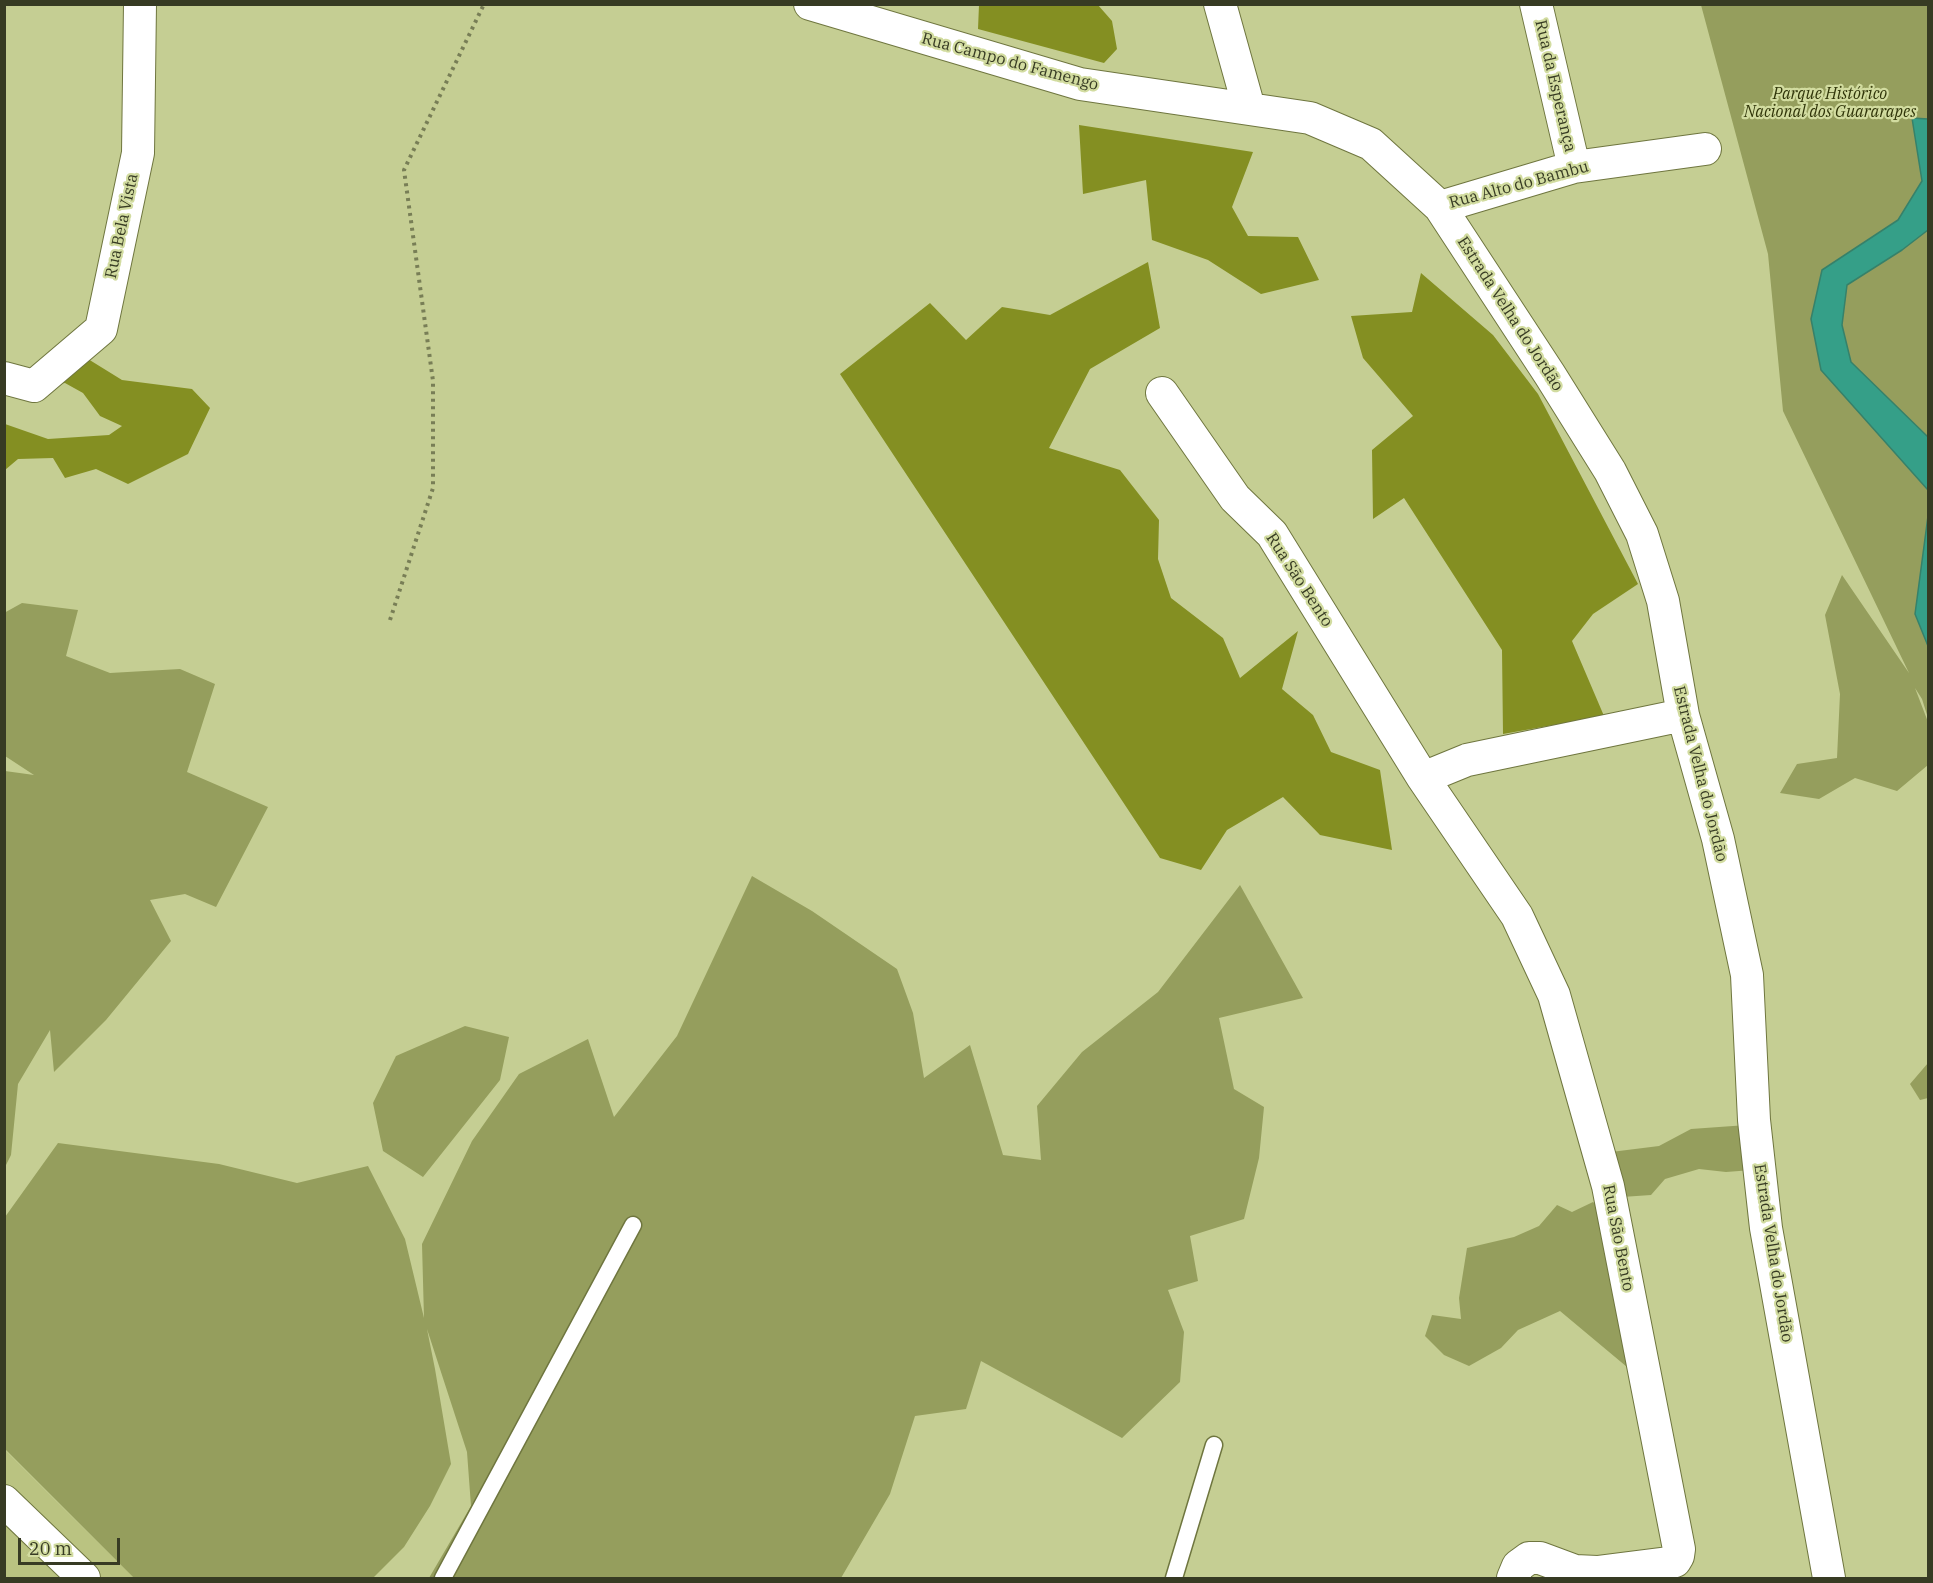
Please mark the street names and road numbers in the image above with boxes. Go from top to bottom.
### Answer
street label: Rua da Esperança [1530,18,1580,154]
street label: Rua Campo do Famengo [920,29,1100,95]
street label: Rua Alto do Bambu [1447,157,1591,213]
street label: Rua Bela Vista [101,172,143,280]
street label: Estrada Velha do Jordão [1453,233,1567,395]
street label: Rua São Bento [1262,529,1336,631]
street label: Estrada Velha do Jordão [1669,684,1731,864]
street label: Estrada Velha do Jordão [1749,1162,1797,1344]
street label: Rua São Bento [1598,1183,1638,1293]

